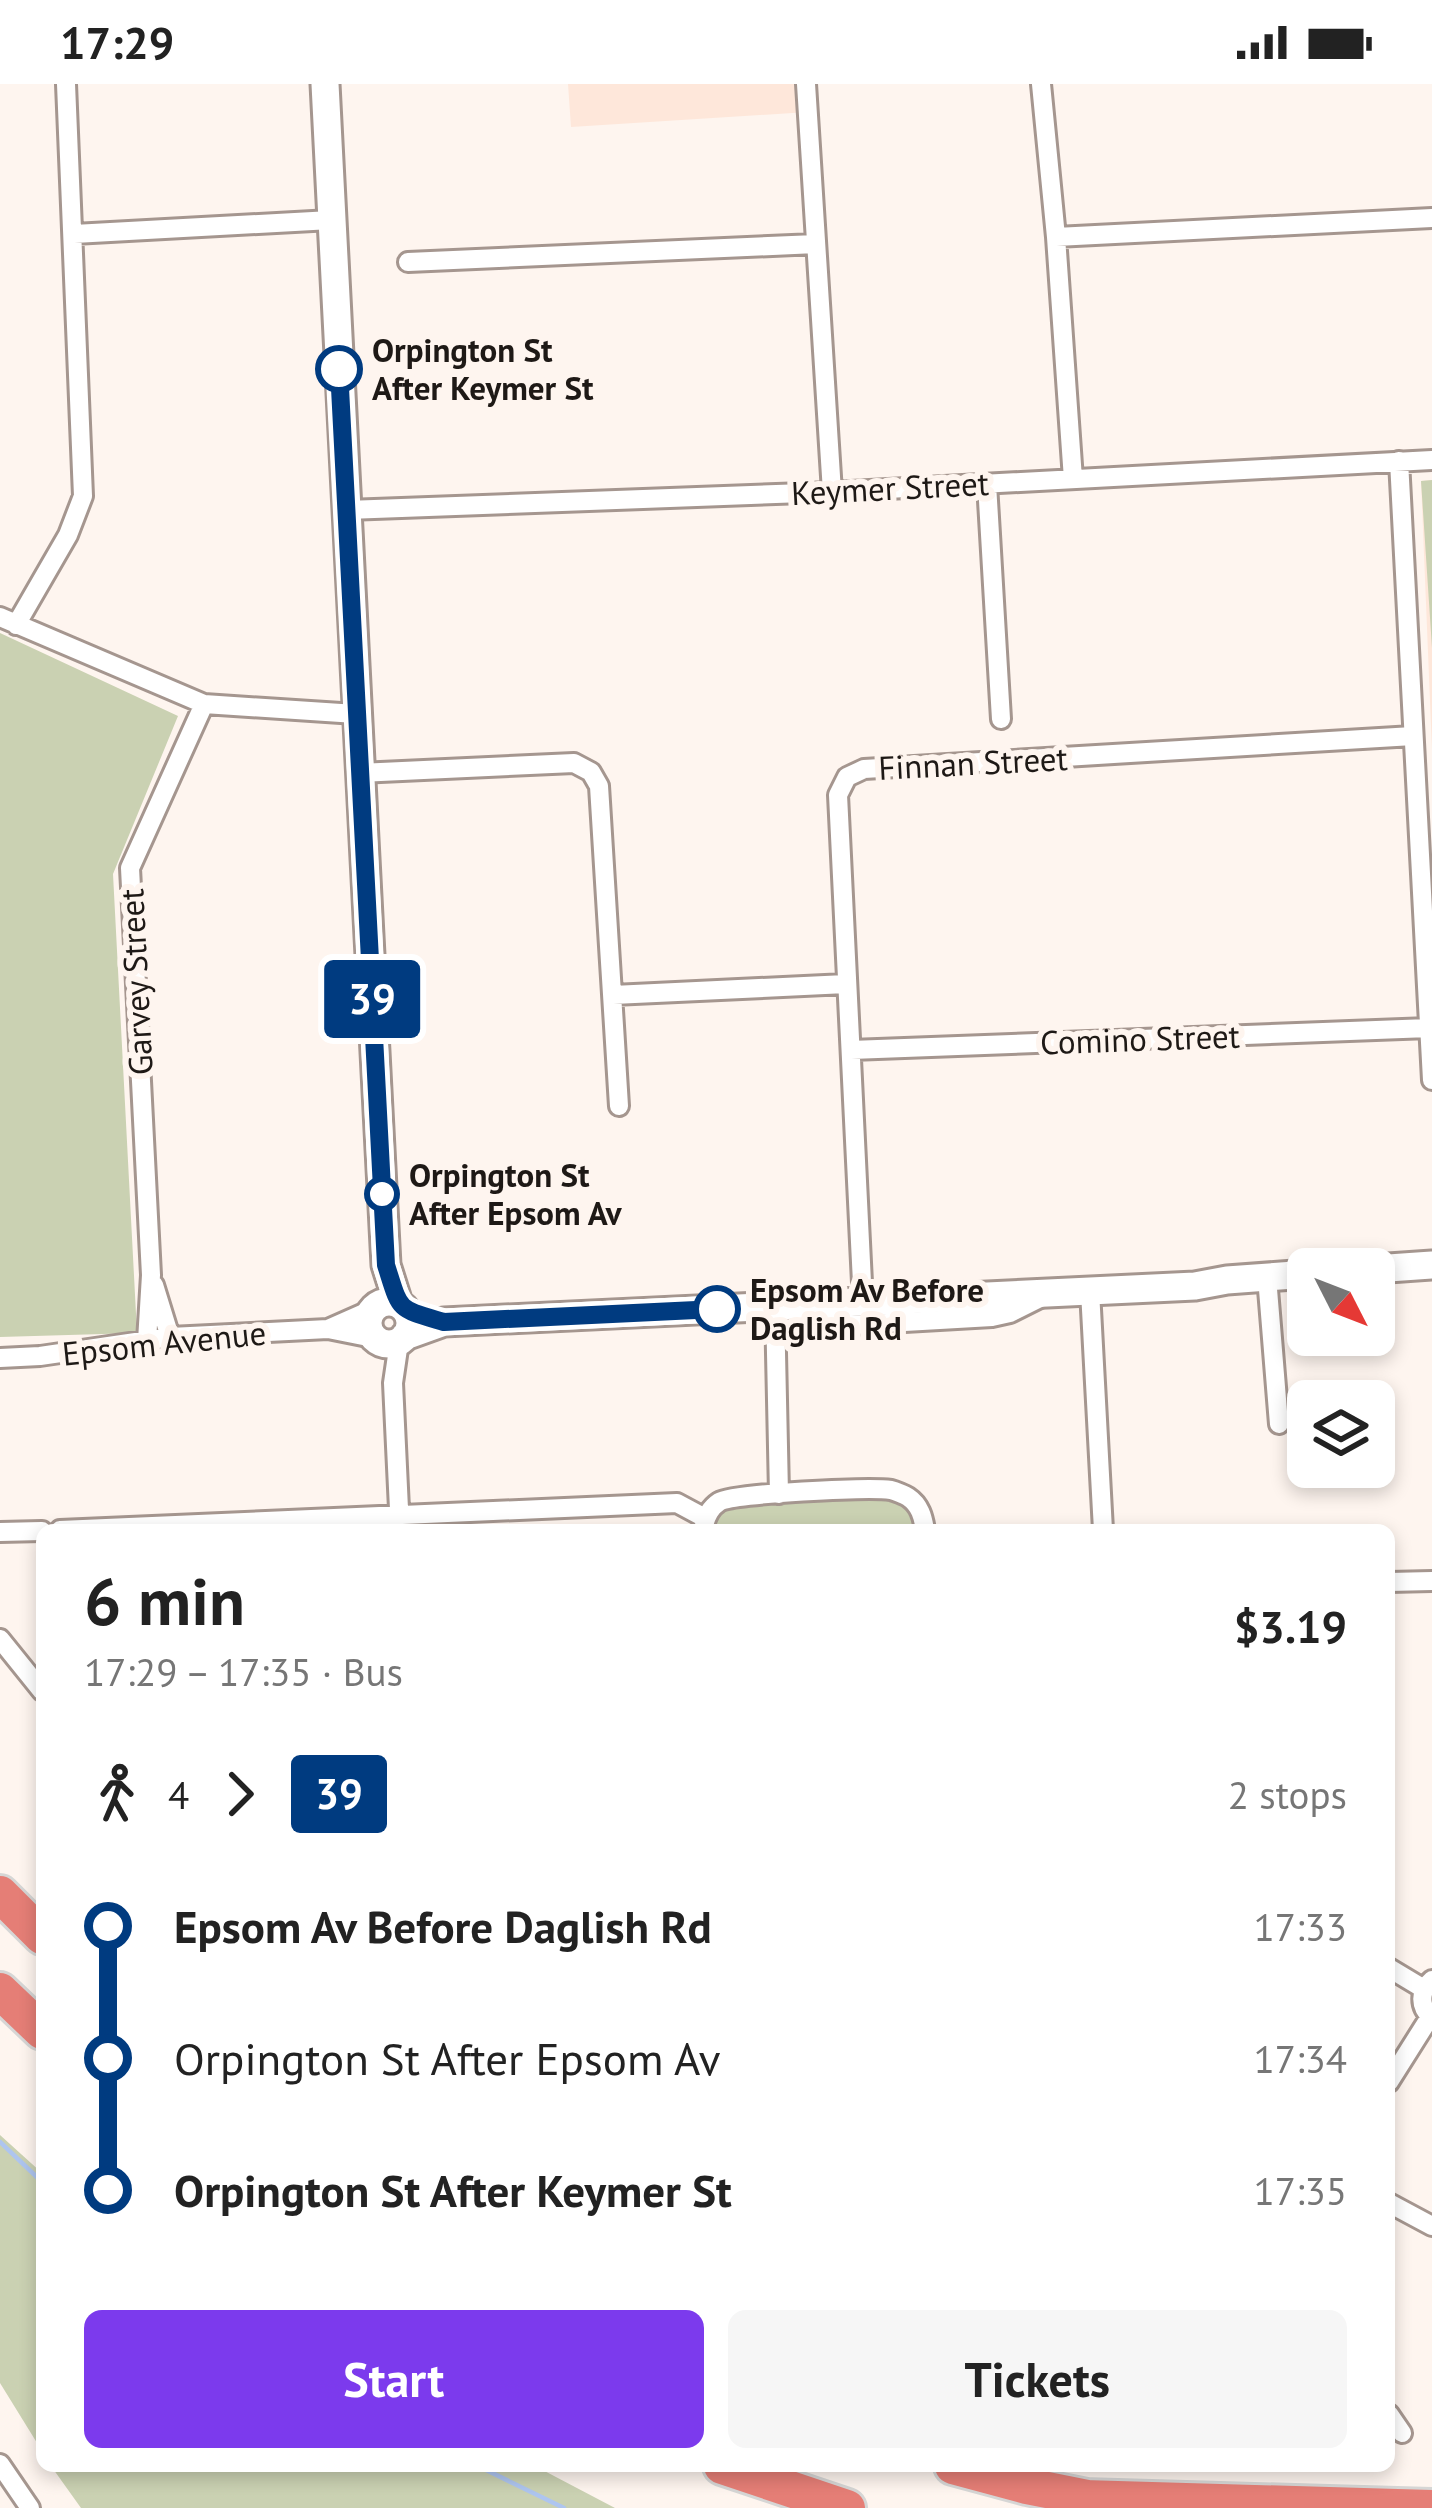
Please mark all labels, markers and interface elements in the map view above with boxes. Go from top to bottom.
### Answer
text: 17:29 [60,13,174,71]
place label: Orpington St After Keymer St [372,328,594,409]
marker: Orpington St After Keymer St [317,347,361,391]
street label: Keymer Street [790,461,990,514]
street label: Finnan Street [877,736,1069,789]
street label: Garvey Street [109,888,162,1076]
line badge: 39 [318,960,426,1038]
text: 39 [348,971,396,1026]
street label: Comino Street [1039,1014,1241,1063]
place label: Orpington St After Epsom Av [409,1153,623,1234]
marker: Orpington St After Epsom Av [366,1178,398,1210]
north arrow [1287,1248,1395,1356]
map controls [1287,1248,1395,1488]
place label: Epsom Av Before Daglish Rd [750,1268,984,1349]
marker: Epsom Av Before Daglish Rd [695,1287,739,1331]
street label: Epsom Avenue [60,1310,268,1375]
button: layers [1287,1380,1395,1488]
text: 6 min [84,1558,245,1643]
text: $3.19 [1234,1597,1347,1655]
text: 17:29 – 17:35 · Bus [84,1646,403,1697]
icon: walk [84,1761,150,1827]
icon: forward [207,1761,273,1827]
text: 39 [315,1766,363,1821]
text: 4 [168,1769,189,1820]
text: 2 stops [1228,1769,1347,1820]
text: Epsom Av Before Daglish Rd [174,1897,712,1955]
text: 17:33 [1253,1901,1347,1952]
text: Orpington St After Epsom Av [174,2029,720,2087]
text: 17:34 [1253,2033,1347,2084]
text: Orpington St After Keymer St [174,2161,732,2219]
text: 17:35 [1253,2165,1347,2216]
button: Start [84,2310,704,2448]
button: Tickets [728,2310,1347,2448]

